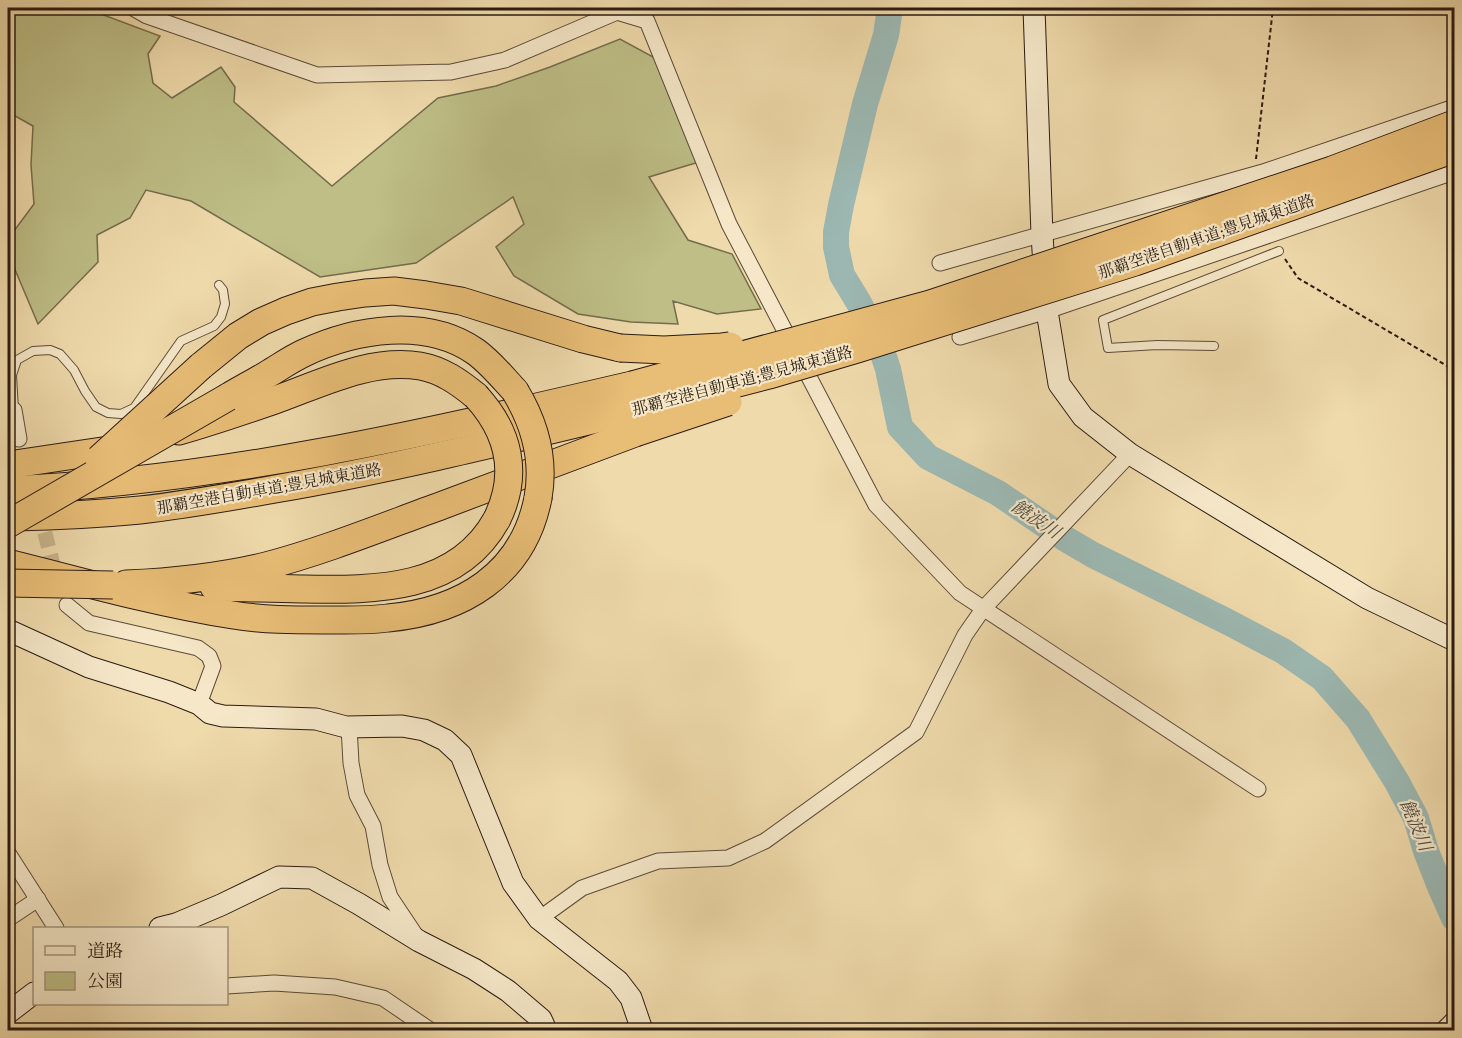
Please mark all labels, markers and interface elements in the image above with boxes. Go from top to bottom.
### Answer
street label: 那覇空港自動車道;豊見城東道路 [1095,189,1318,284]
street label: 那覇空港自動車道;豊見城東道路 [629,341,855,421]
street label: 那覇空港自動車道;豊見城東道路 [155,458,383,520]
water label: 饒波川 [1007,494,1067,545]
water label: 饒波川 [1394,795,1438,856]
legend [33,927,228,1005]
text: 道路 [87,939,123,963]
text: 公園 [87,969,123,993]

